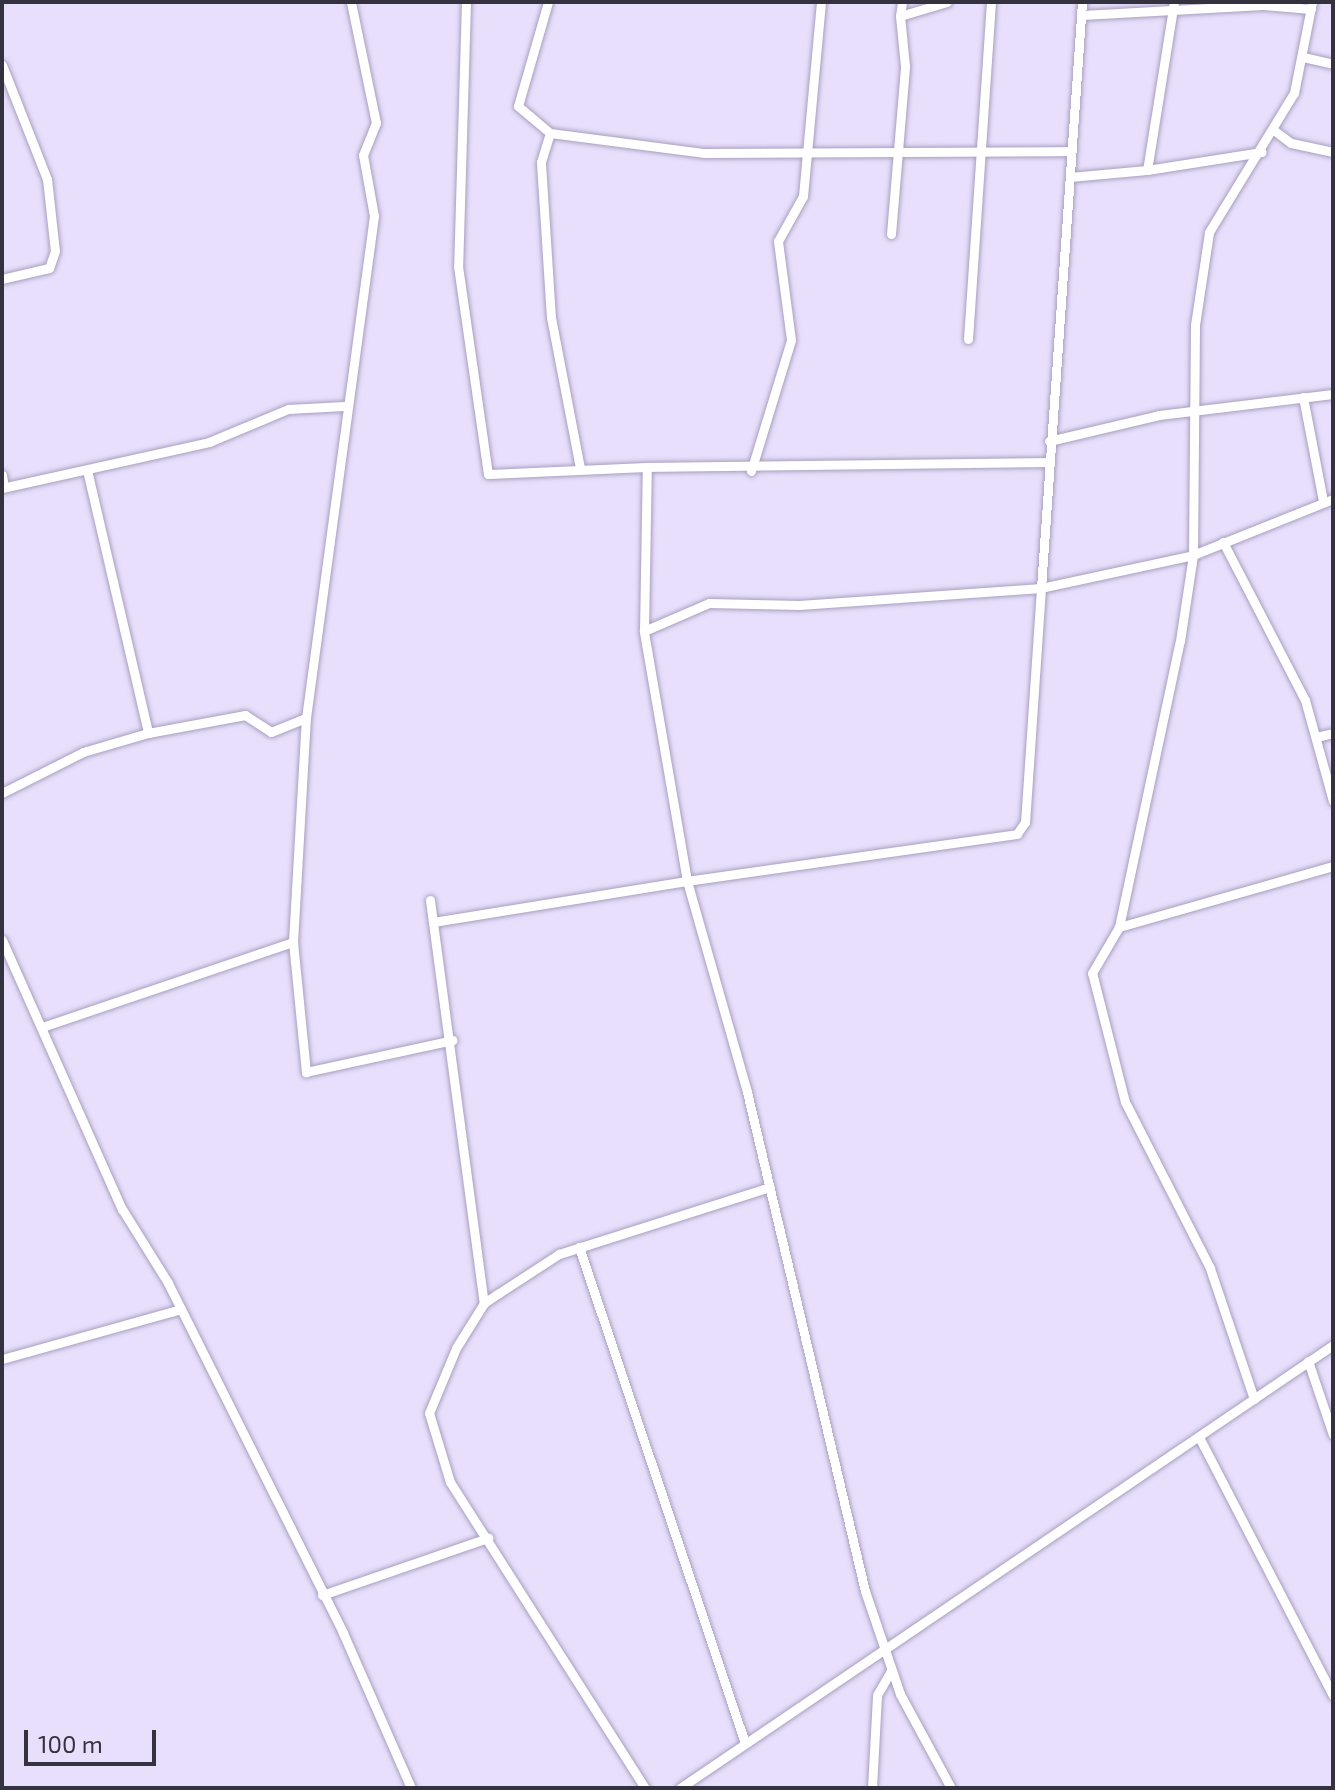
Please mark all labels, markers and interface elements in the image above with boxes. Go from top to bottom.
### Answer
scale bar [28,1714,160,1764]
text: 100 m [38,1729,103,1758]

